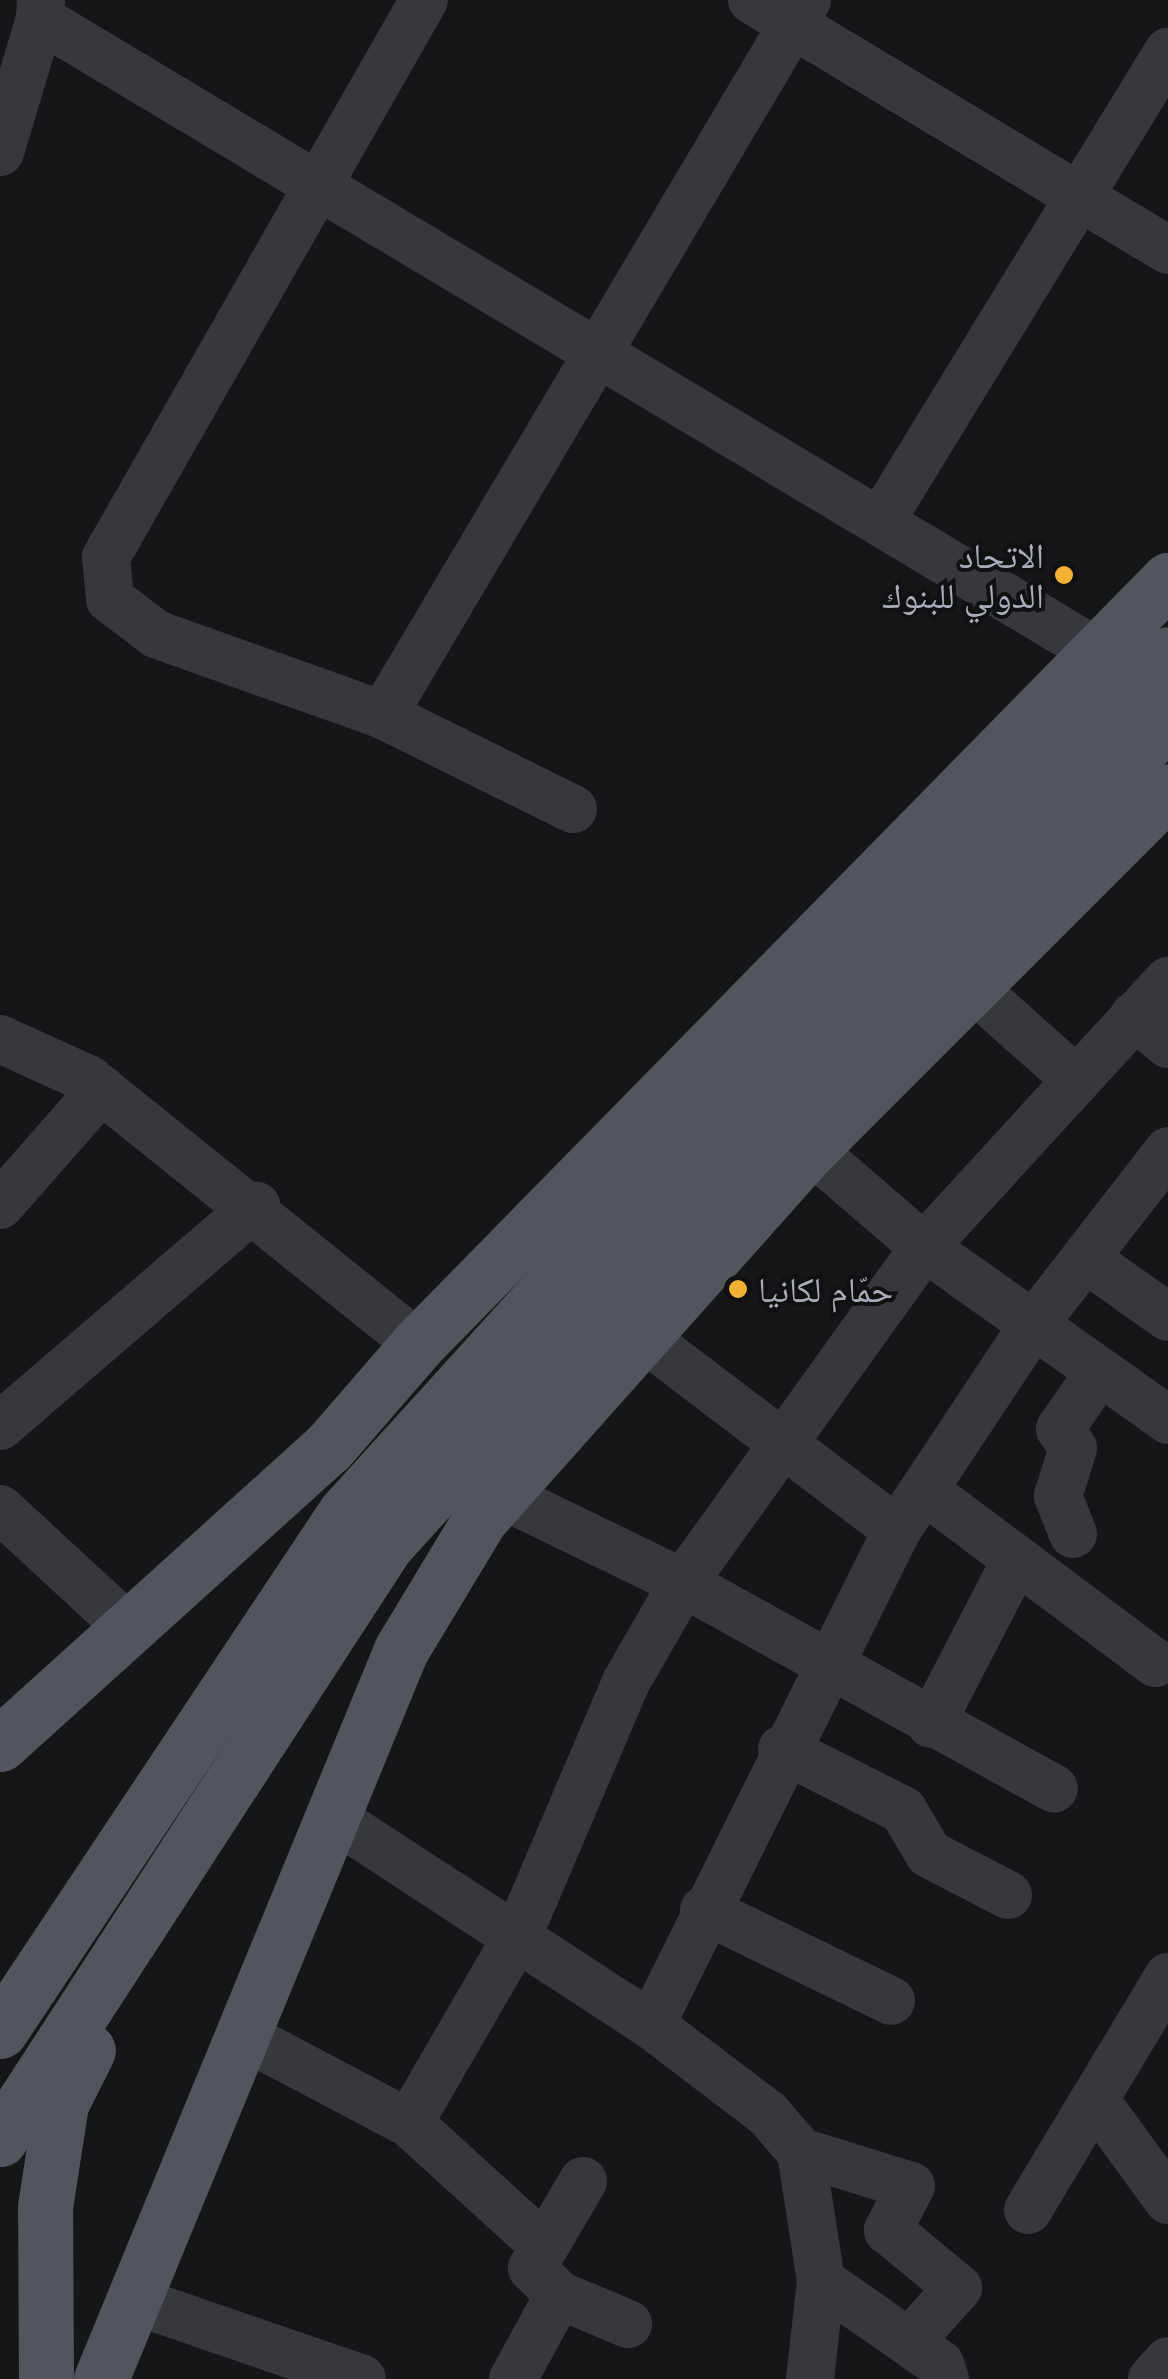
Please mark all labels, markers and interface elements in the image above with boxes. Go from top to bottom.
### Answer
place label: الاتحاد الدولي للبنوك [882,534,1044,616]
marker: الاتحاد الدولي للبنوك [1053,564,1075,586]
place label: حمّام لكانيا [758,1268,893,1310]
marker: حمّام لكانيا [727,1278,749,1300]

